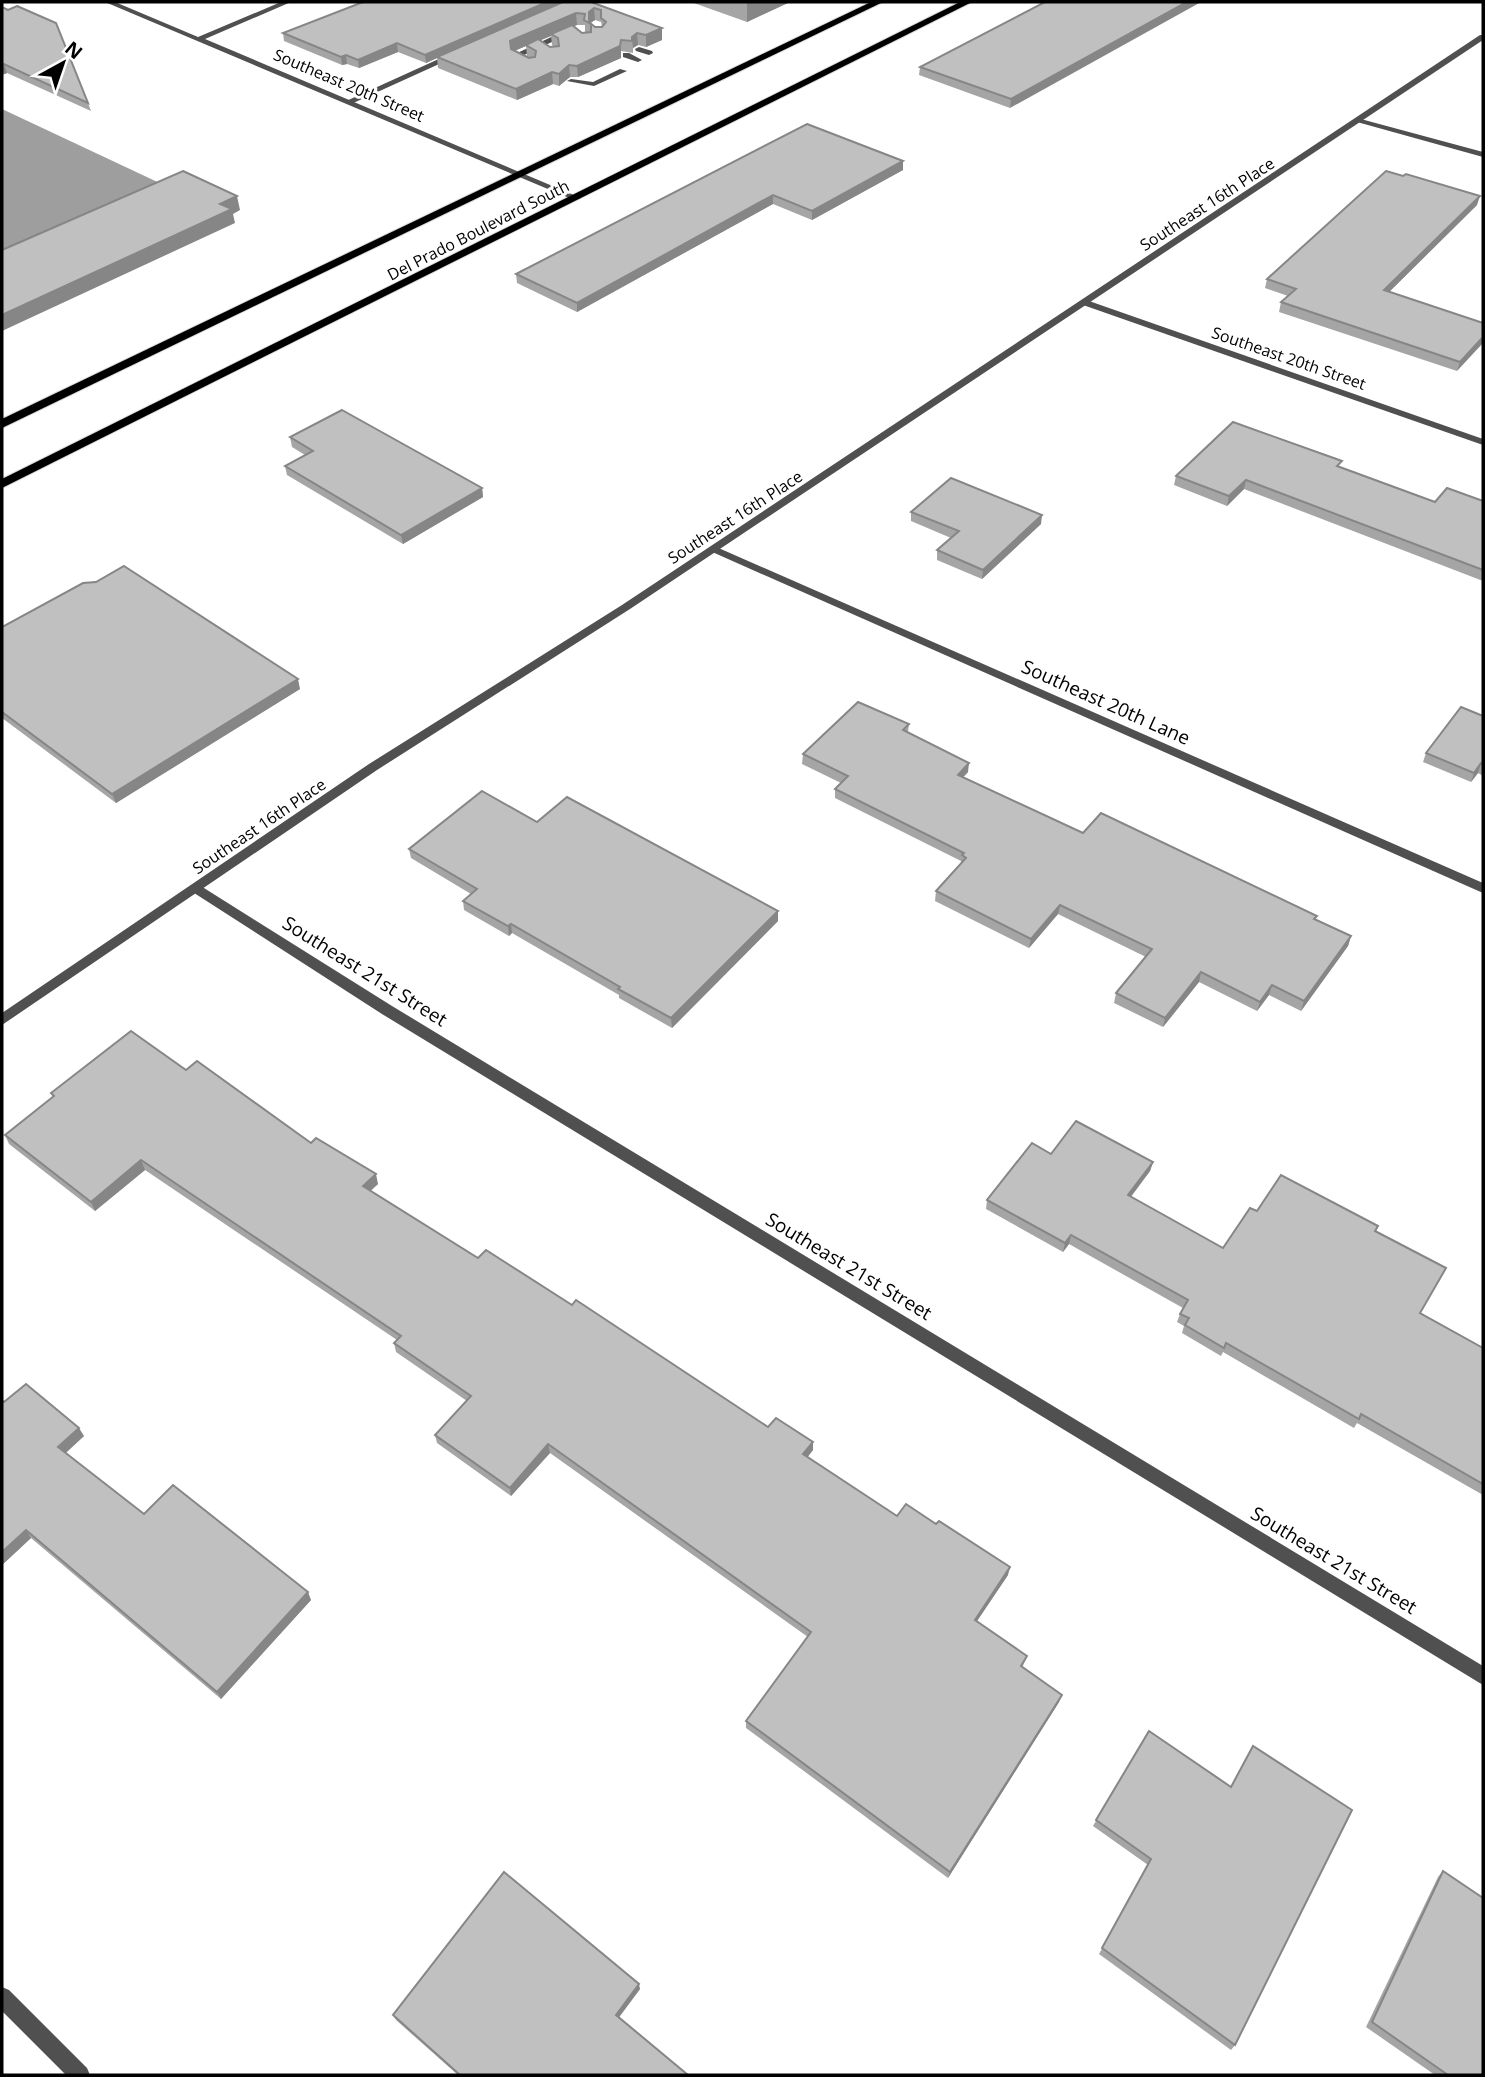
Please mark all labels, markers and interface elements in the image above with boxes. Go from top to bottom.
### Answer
north arrow [28,28,98,98]
text: N [60,35,88,65]
street label: Southeast 20th Street [270,43,428,127]
street label: Southeast 16th Place [1135,152,1279,256]
street label: Del Prado Boulevard South [383,175,573,285]
street label: Southeast 20th Street [1209,321,1369,395]
street label: Southeast 16th Place [663,465,807,569]
street label: Southeast 20th Lane [1018,653,1194,751]
street label: Southeast 16th Place [188,773,330,879]
street label: Southeast 21st Street [278,910,452,1032]
street label: Southeast 21st Street [761,1206,937,1326]
street label: Southeast 21st Street [1246,1500,1422,1620]

